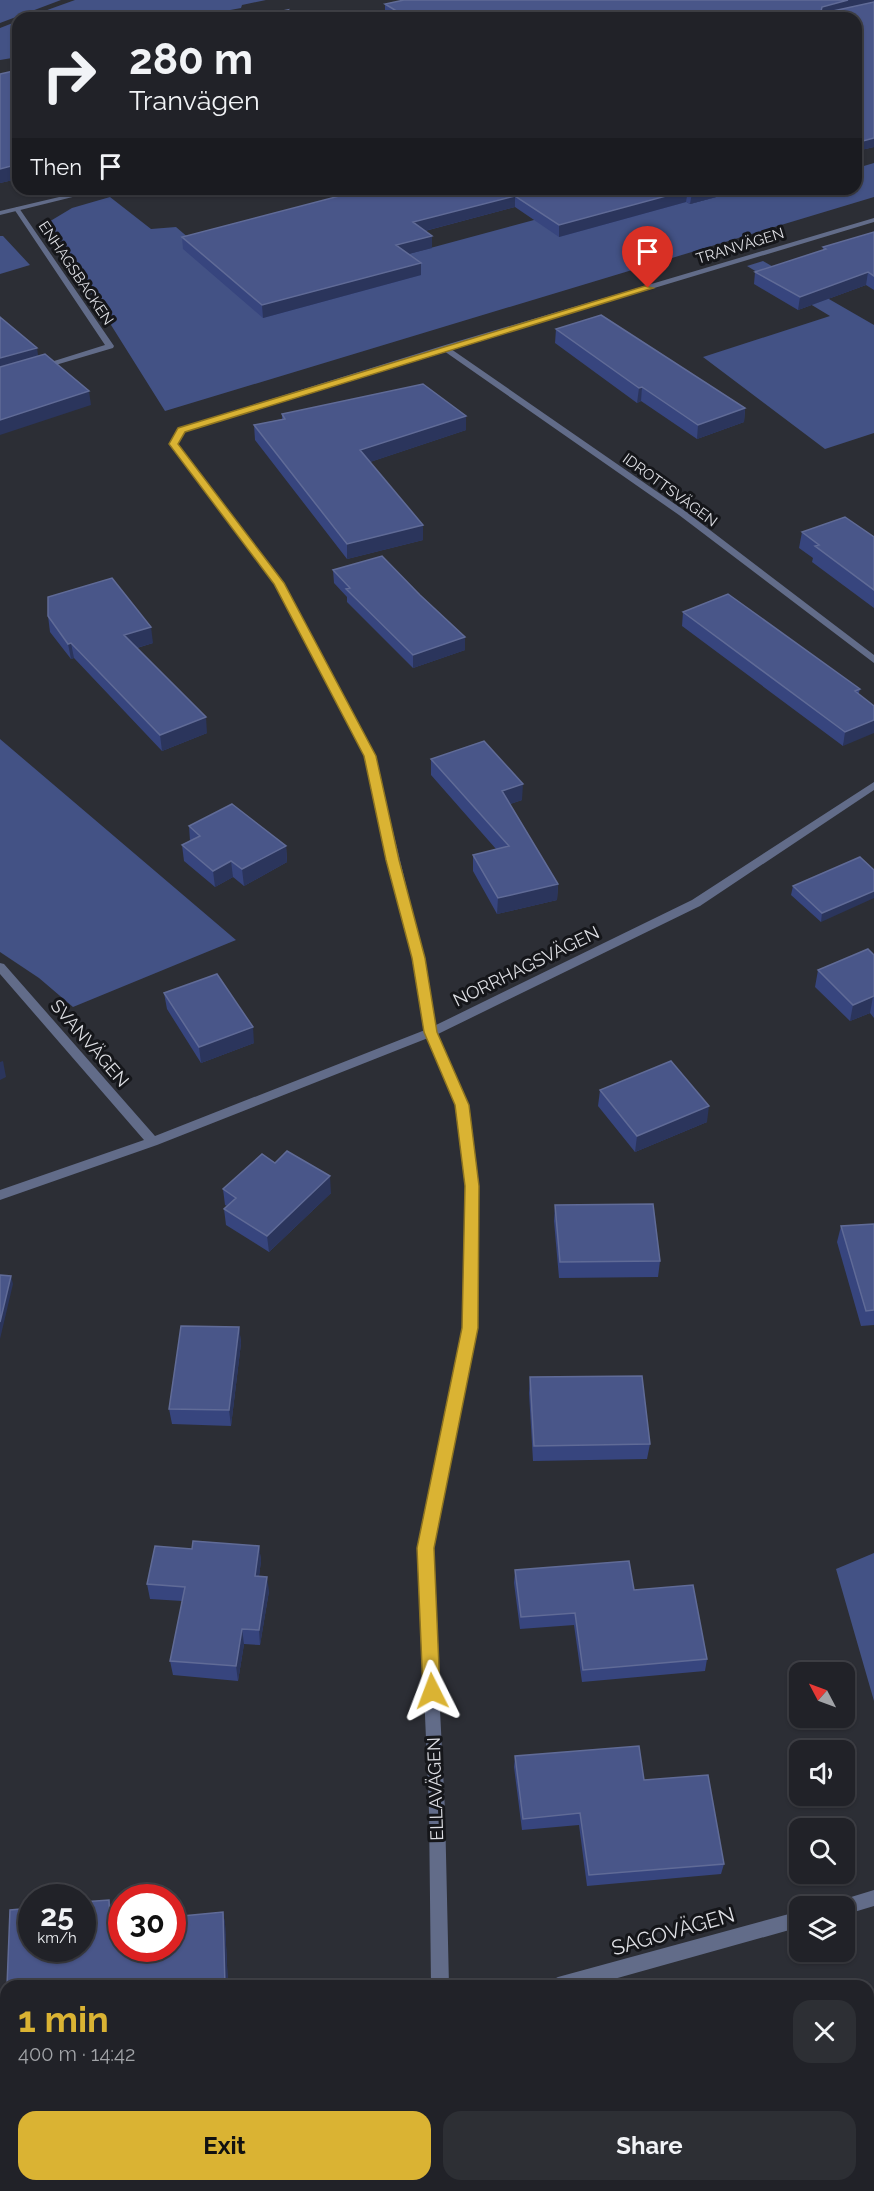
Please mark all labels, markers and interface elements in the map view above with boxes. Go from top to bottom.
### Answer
text: 280 m [129,35,253,84]
icon: right [30,36,108,114]
text: Tranvägen [129,85,260,116]
icon: arrive [94,150,127,183]
text: Then [30,154,82,180]
street label: ENHAGSBACKEN [35,218,117,328]
street label: TRANVÄGEN [694,223,786,268]
pin [622,226,673,288]
icon: arrive [631,235,664,268]
street label: IDROTTSVÄGEN [619,449,722,530]
street label: NORRHAGSVÄGEN [449,921,603,1011]
street label: SVANVÄGEN [46,995,134,1091]
position arrow [400,1659,464,1723]
north arrow [789,1662,855,1728]
map controls [789,1662,855,1962]
street label: ELLAVÄGEN [423,1737,447,1841]
button: sound [789,1740,855,1806]
button: search [789,1818,855,1884]
speed limit sign: 30 [108,1884,186,1962]
button: layers [789,1896,855,1962]
text: 25 [40,1898,74,1933]
street label: SAGOVÄGEN [608,1901,738,1961]
text: km/h [37,1929,77,1947]
text: 1 min [18,1998,109,2040]
button: close [793,2000,856,2063]
text: 400 m · 14:42 [18,2042,135,2066]
button: Exit [18,2111,431,2180]
button: Share [443,2111,856,2180]

